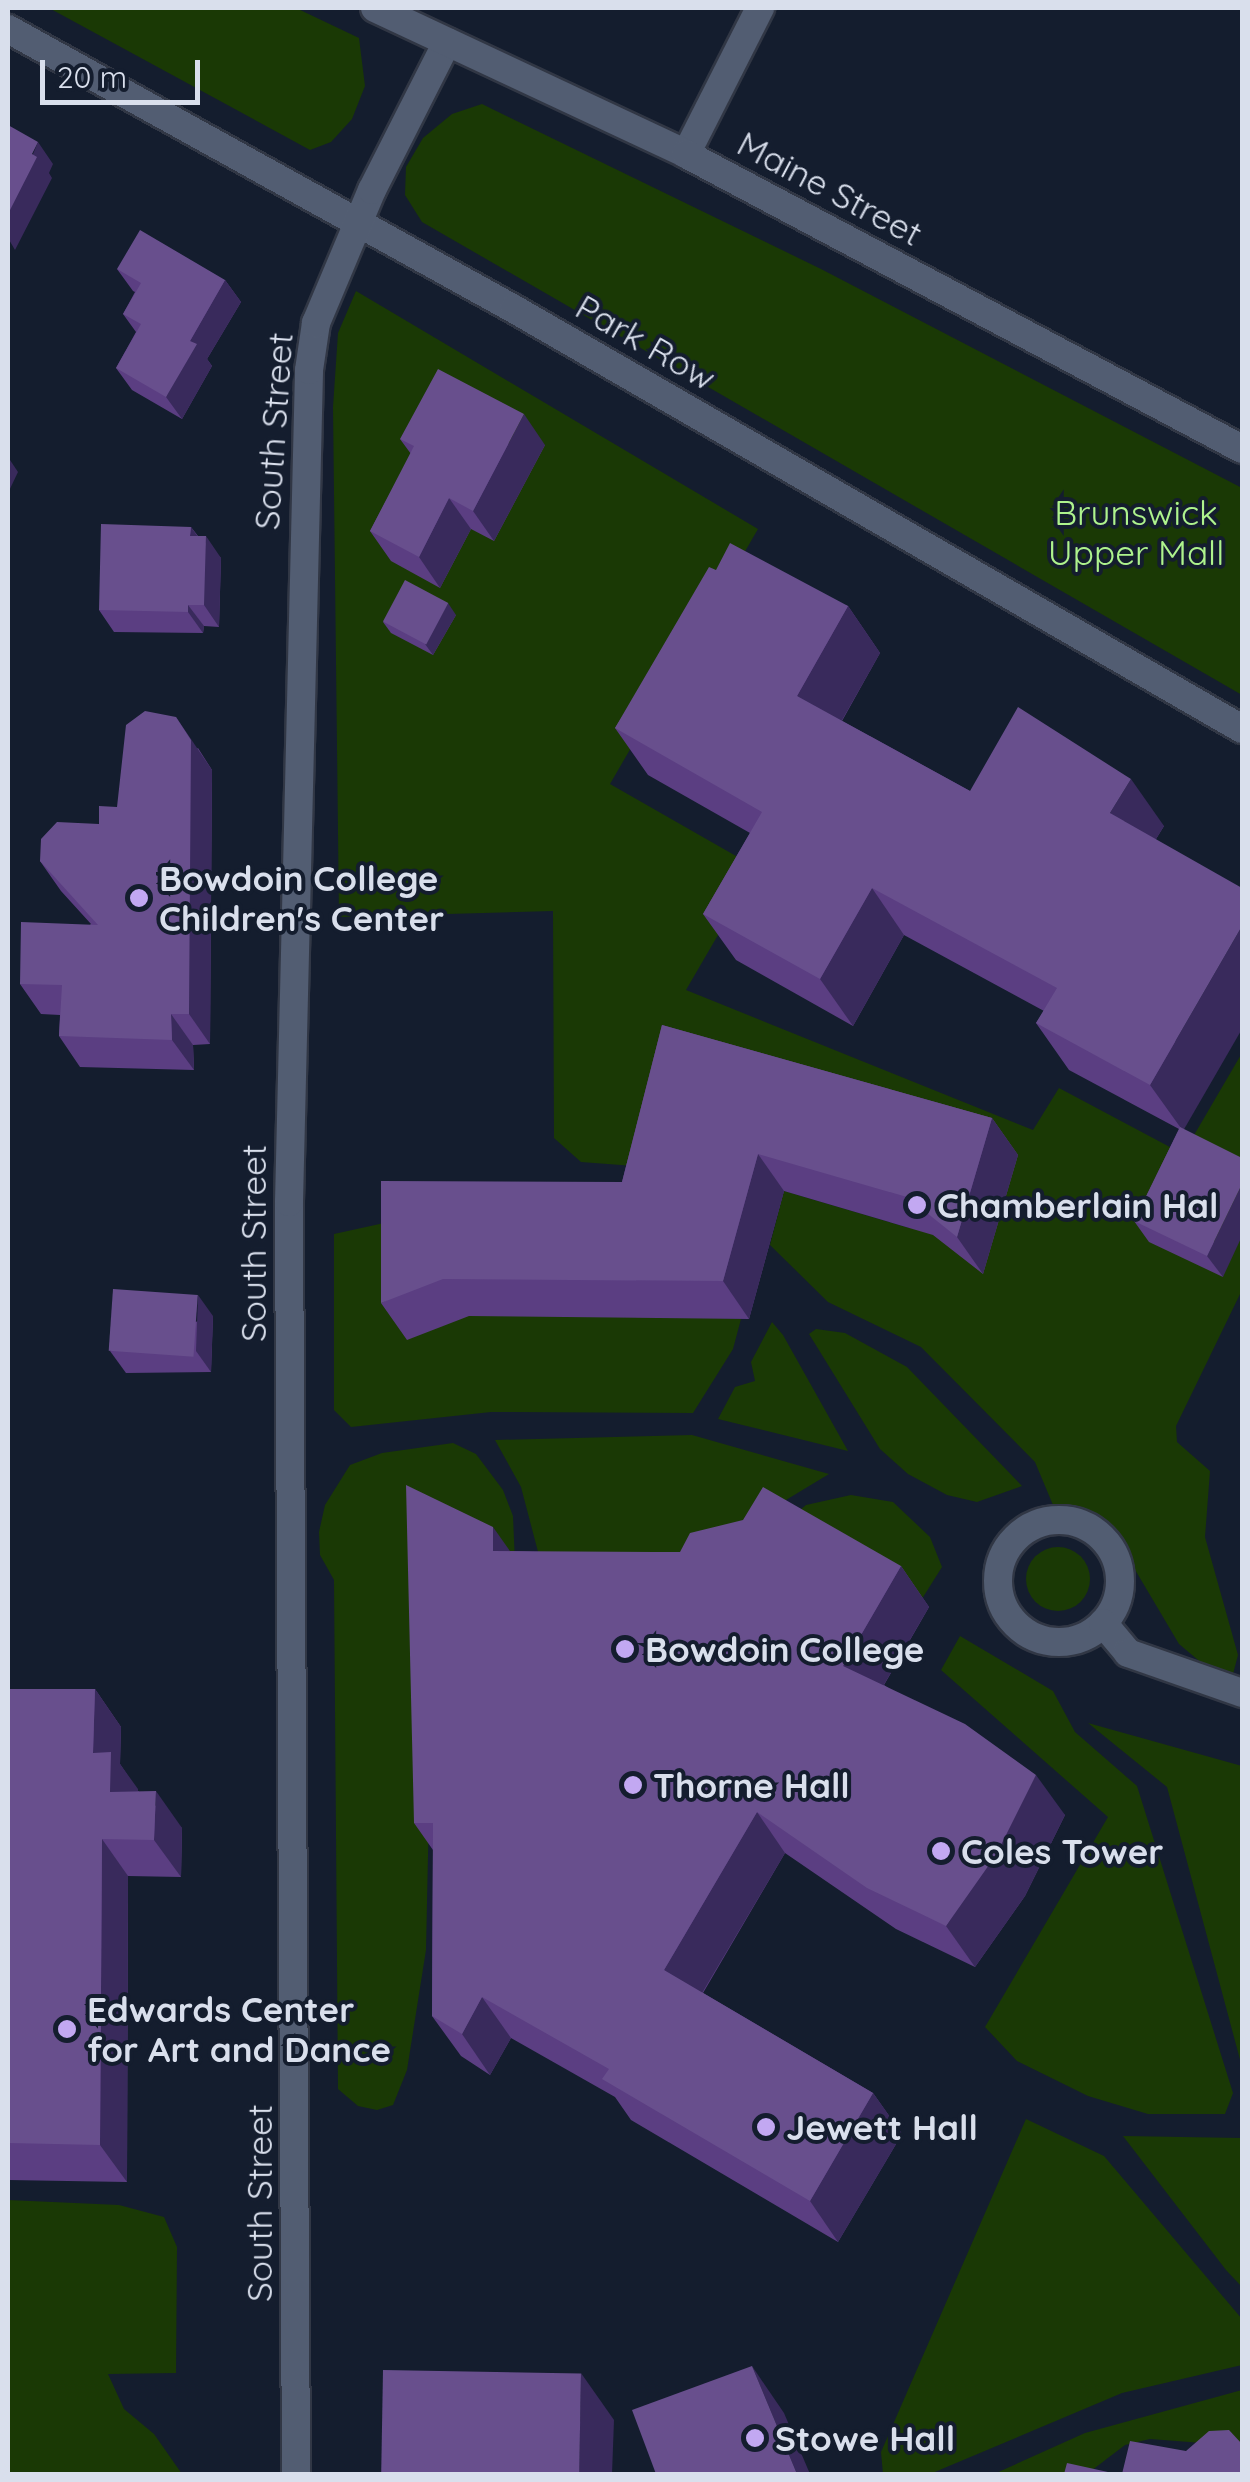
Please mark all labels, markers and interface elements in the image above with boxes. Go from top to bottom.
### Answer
scale bar [45,40,205,102]
text: 20 m [57,58,127,96]
street label: Maine Street [731,122,929,254]
street label: Park Row [569,285,723,399]
street label: South Street [245,331,301,531]
park label: Brunswick Upper Mall [1048,491,1224,573]
place label: Bowdoin College Children's Center [159,857,444,939]
marker: Bowdoin College Children's Center [128,887,150,909]
street label: South Street [232,1144,274,1342]
place label: Chamberlain Hal [937,1184,1218,1226]
marker: Chamberlain Hal [906,1194,928,1216]
place label: Bowdoin College [645,1628,924,1670]
marker: Bowdoin College [614,1638,636,1660]
place label: Thorne Hall [653,1764,850,1806]
marker: Thorne Hall [622,1774,644,1796]
place label: Coles Tower [961,1830,1163,1872]
marker: Coles Tower [930,1840,952,1862]
place label: Edwards Center for Art and Dance [87,1988,391,2070]
marker: Edwards Center for Art and Dance [56,2018,78,2040]
street label: South Street [238,2104,280,2302]
place label: Jewett Hall [786,2106,978,2148]
marker: Jewett Hall [755,2116,777,2138]
place label: Stowe Hall [775,2417,955,2459]
marker: Stowe Hall [744,2427,766,2449]

